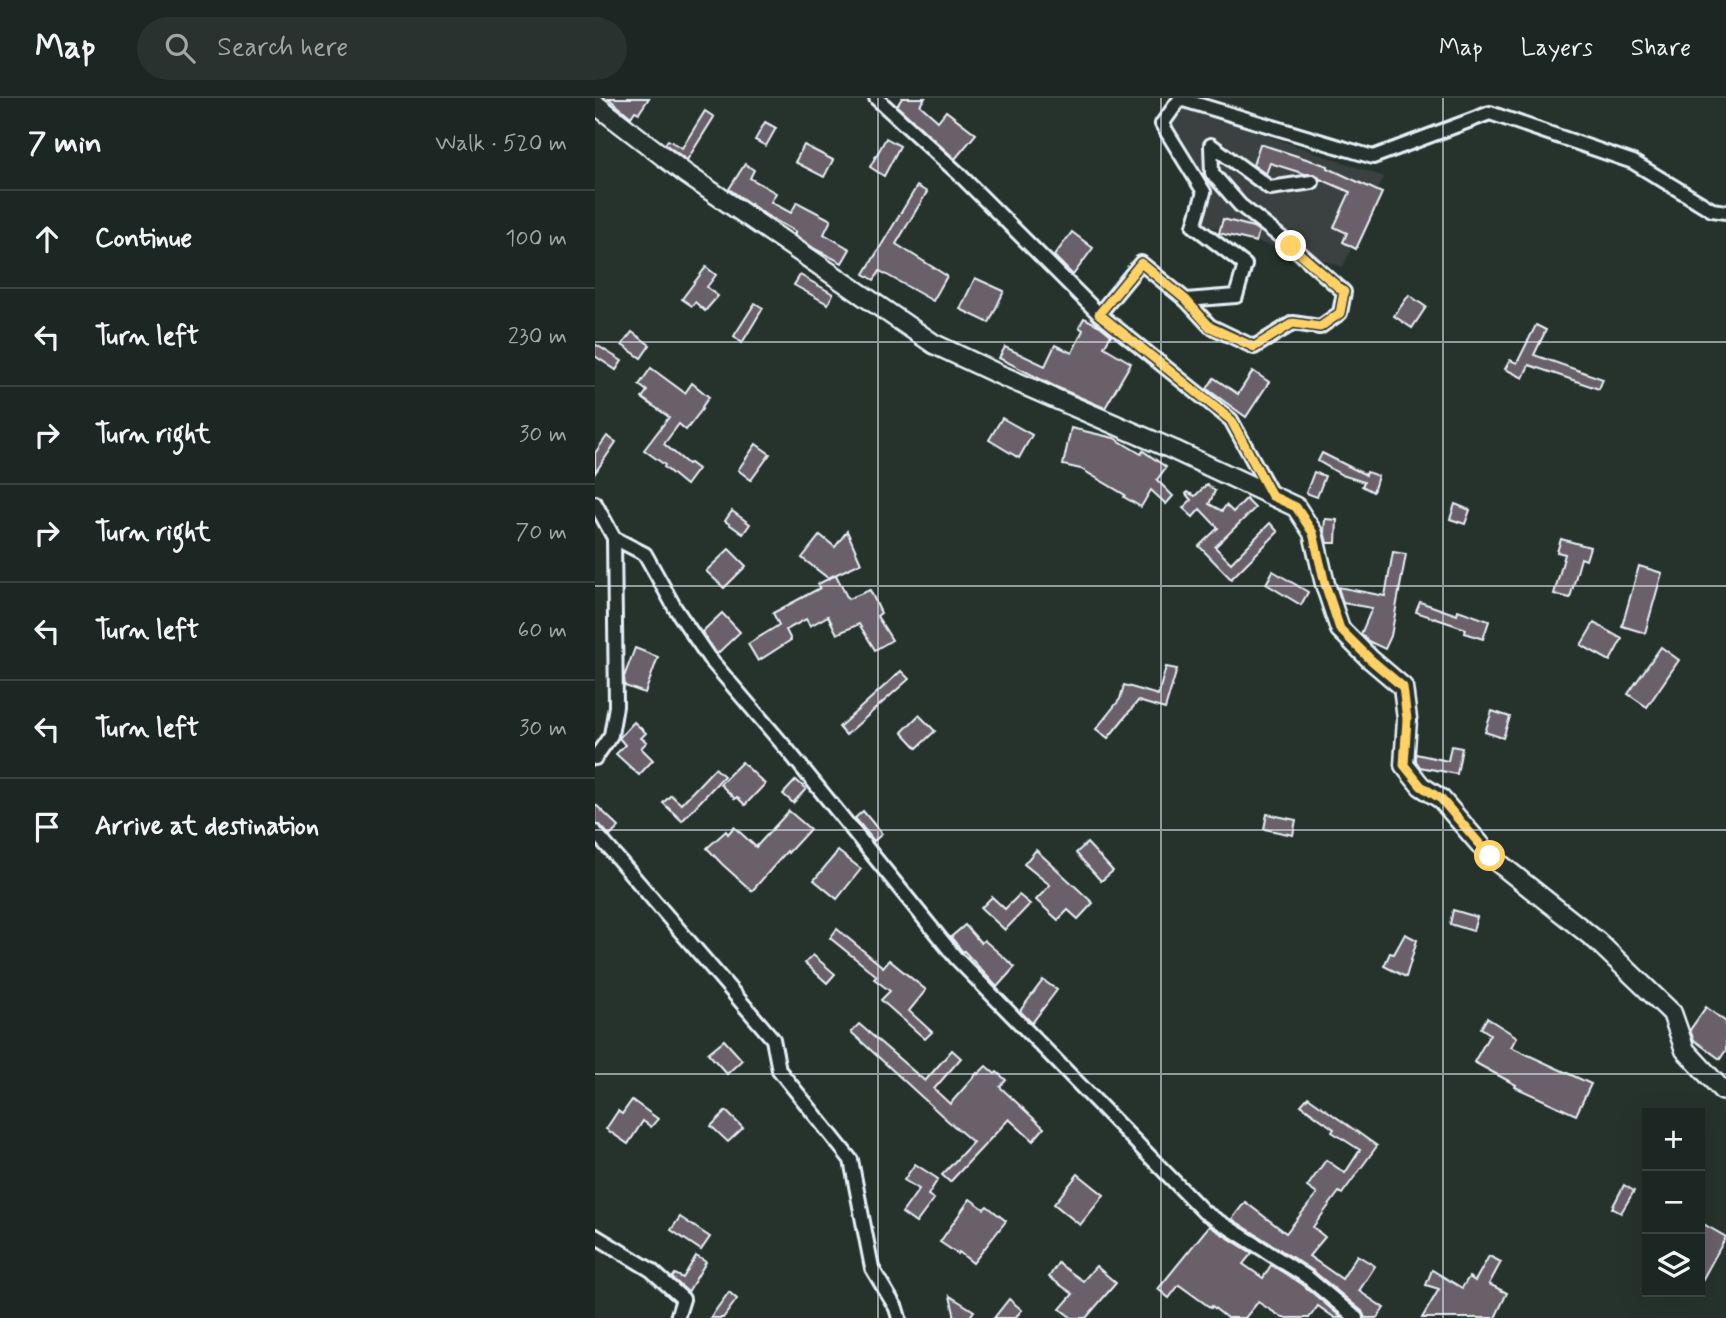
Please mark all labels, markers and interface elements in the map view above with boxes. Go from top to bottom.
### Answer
search box [137,17,627,80]
text: Map [35,26,95,70]
icon: search [161,29,199,67]
text: Search here [217,31,348,65]
text: Map [1439,33,1483,64]
text: Layers [1521,33,1593,64]
text: Share [1631,33,1691,64]
text: 7 min [28,124,102,163]
text: Walk · 520 m [435,129,567,159]
icon: ahead [28,220,66,258]
text: Continue [95,222,192,256]
text: 100 m [505,224,567,254]
route end [1275,230,1306,261]
icon: left [28,318,66,356]
text: Turn left [95,320,199,354]
text: 230 m [508,322,567,352]
icon: right [28,416,66,454]
text: Turn right [95,418,211,452]
text: 30 m [519,420,567,450]
icon: right [28,514,66,552]
text: Turn right [95,516,211,550]
text: 70 m [515,518,567,548]
icon: left [28,612,66,650]
text: Turn left [95,614,199,648]
text: 60 m [518,616,567,646]
icon: left [28,710,66,748]
text: Turn left [95,712,199,746]
text: 30 m [519,714,567,744]
icon: arrive [28,808,66,846]
text: Arrive at destination [95,810,319,844]
route start [1474,840,1505,871]
map controls [1642,1108,1705,1297]
button: + [1642,1108,1705,1171]
button: − [1642,1171,1705,1234]
button: layers [1642,1234,1705,1297]

